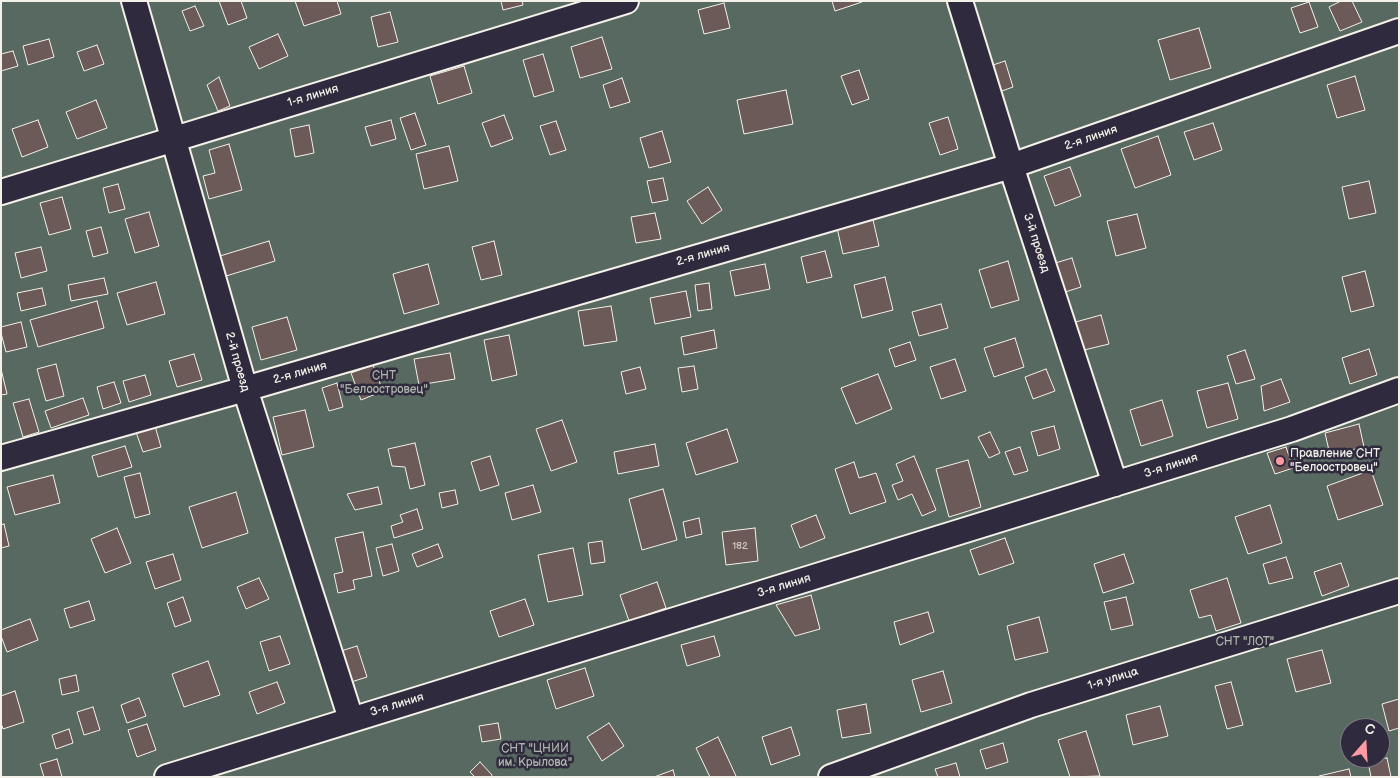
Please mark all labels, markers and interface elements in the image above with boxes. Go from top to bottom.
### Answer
street label: 1-я линия [286,81,340,111]
street label: 2-я линия [1063,122,1119,154]
street label: 3-й проезд [1020,211,1052,275]
street label: 2-я линия [675,240,731,270]
street label: 2-й проезд [222,331,252,393]
street label: 2-я линия [272,358,328,388]
park label: СНТ "Белоостровец" [340,369,428,397]
place label: Правление СНТ "Белоостровец" [1290,447,1380,475]
street label: 3-я линия [1142,451,1200,481]
marker: Правление СНТ "Белоостровец" [1274,455,1286,467]
house number: 182 [732,540,748,552]
street label: 3-я линия [755,571,813,601]
park label: СНТ "ЛОТ" [1216,635,1274,649]
street label: 1-я улица [1086,664,1140,694]
street label: 3-я линия [368,690,426,720]
north arrow [1340,718,1390,768]
text: С [1362,720,1377,739]
park label: СНТ "ЦНИИ им. Крылова" [498,742,572,770]

